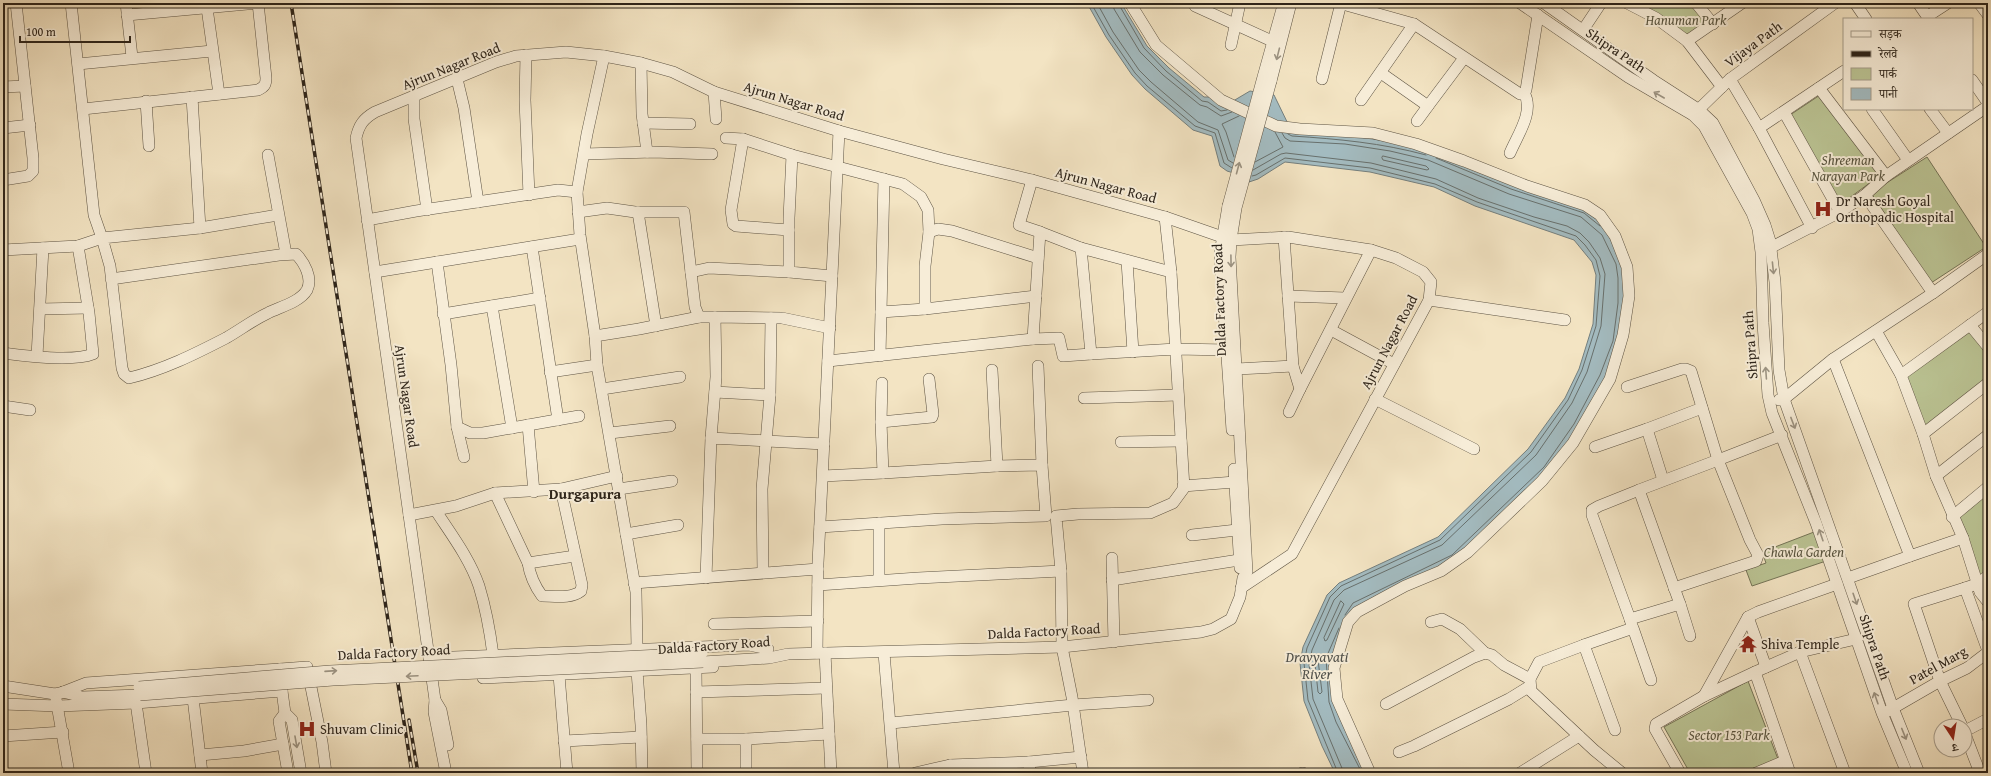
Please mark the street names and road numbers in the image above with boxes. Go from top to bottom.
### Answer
street label: Vijaya Path [1720,16,1786,72]
street label: Shipra Path [1582,23,1650,78]
street label: Ajrun Nagar Road [399,37,503,95]
street label: Ajrun Nagar Road [741,76,847,126]
street label: Ajrun Nagar Road [1053,162,1159,208]
street label: Dalda Factory Road [1207,243,1231,357]
street label: Ajrun Nagar Road [1356,291,1422,393]
street label: Shipra Path [1738,310,1762,380]
street label: Ajrun Nagar Road [390,343,424,449]
street label: Shipra Path [1854,611,1896,683]
street label: Dalda Factory Road [987,618,1101,644]
street label: Dalda Factory Road [657,631,771,659]
street label: Dalda Factory Road [337,639,451,665]
street label: Patel Marg [1905,641,1971,689]

